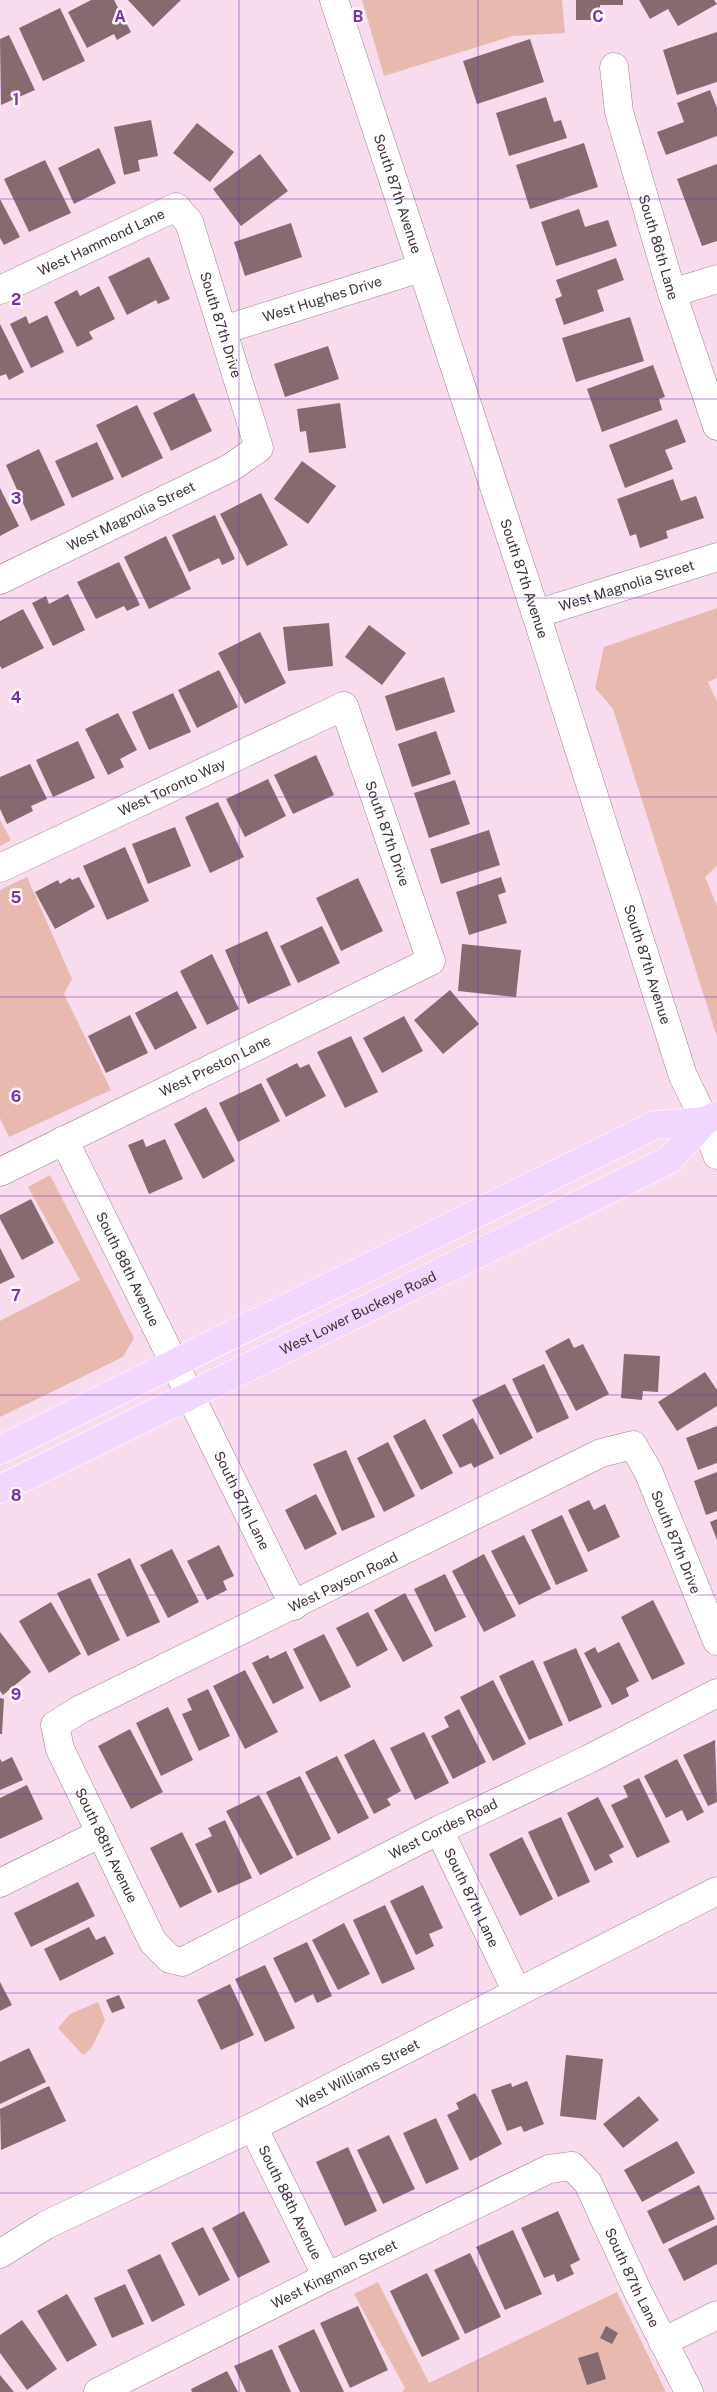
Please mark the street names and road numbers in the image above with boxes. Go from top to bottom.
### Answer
street label: South 87th Avenue [371,132,425,256]
street label: South 86th Lane [636,193,682,302]
street label: West Hammond Lane [35,205,167,279]
street label: South 87th Drive [197,270,245,380]
street label: West Hughes Drive [261,273,384,325]
street label: West Magnolia Street [64,478,198,554]
street label: South 87th Avenue [497,517,551,640]
street label: West Magnolia Street [557,557,696,614]
street label: West Toronto Way [116,755,229,819]
street label: South 87th Drive [362,779,413,888]
street label: South 87th Avenue [621,902,674,1026]
street label: West Preston Lane [157,1032,273,1100]
street label: South 88th Avenue [93,1209,163,1329]
street label: West Lower Buckeye Road [277,1268,439,1358]
street label: South 87th Lane [211,1448,273,1553]
street label: South 87th Drive [648,1488,704,1596]
street label: West Payson Road [286,1549,400,1615]
street label: South 88th Avenue [72,1785,141,1905]
street label: West Cordes Road [386,1795,500,1862]
street label: South 87th Lane [441,1845,502,1950]
street label: West Williams Street [294,2036,422,2112]
street label: South 88th Avenue [255,2143,325,2262]
street label: South 87th Lane [602,2225,663,2330]
street label: West Kingman Street [268,2236,400,2312]

